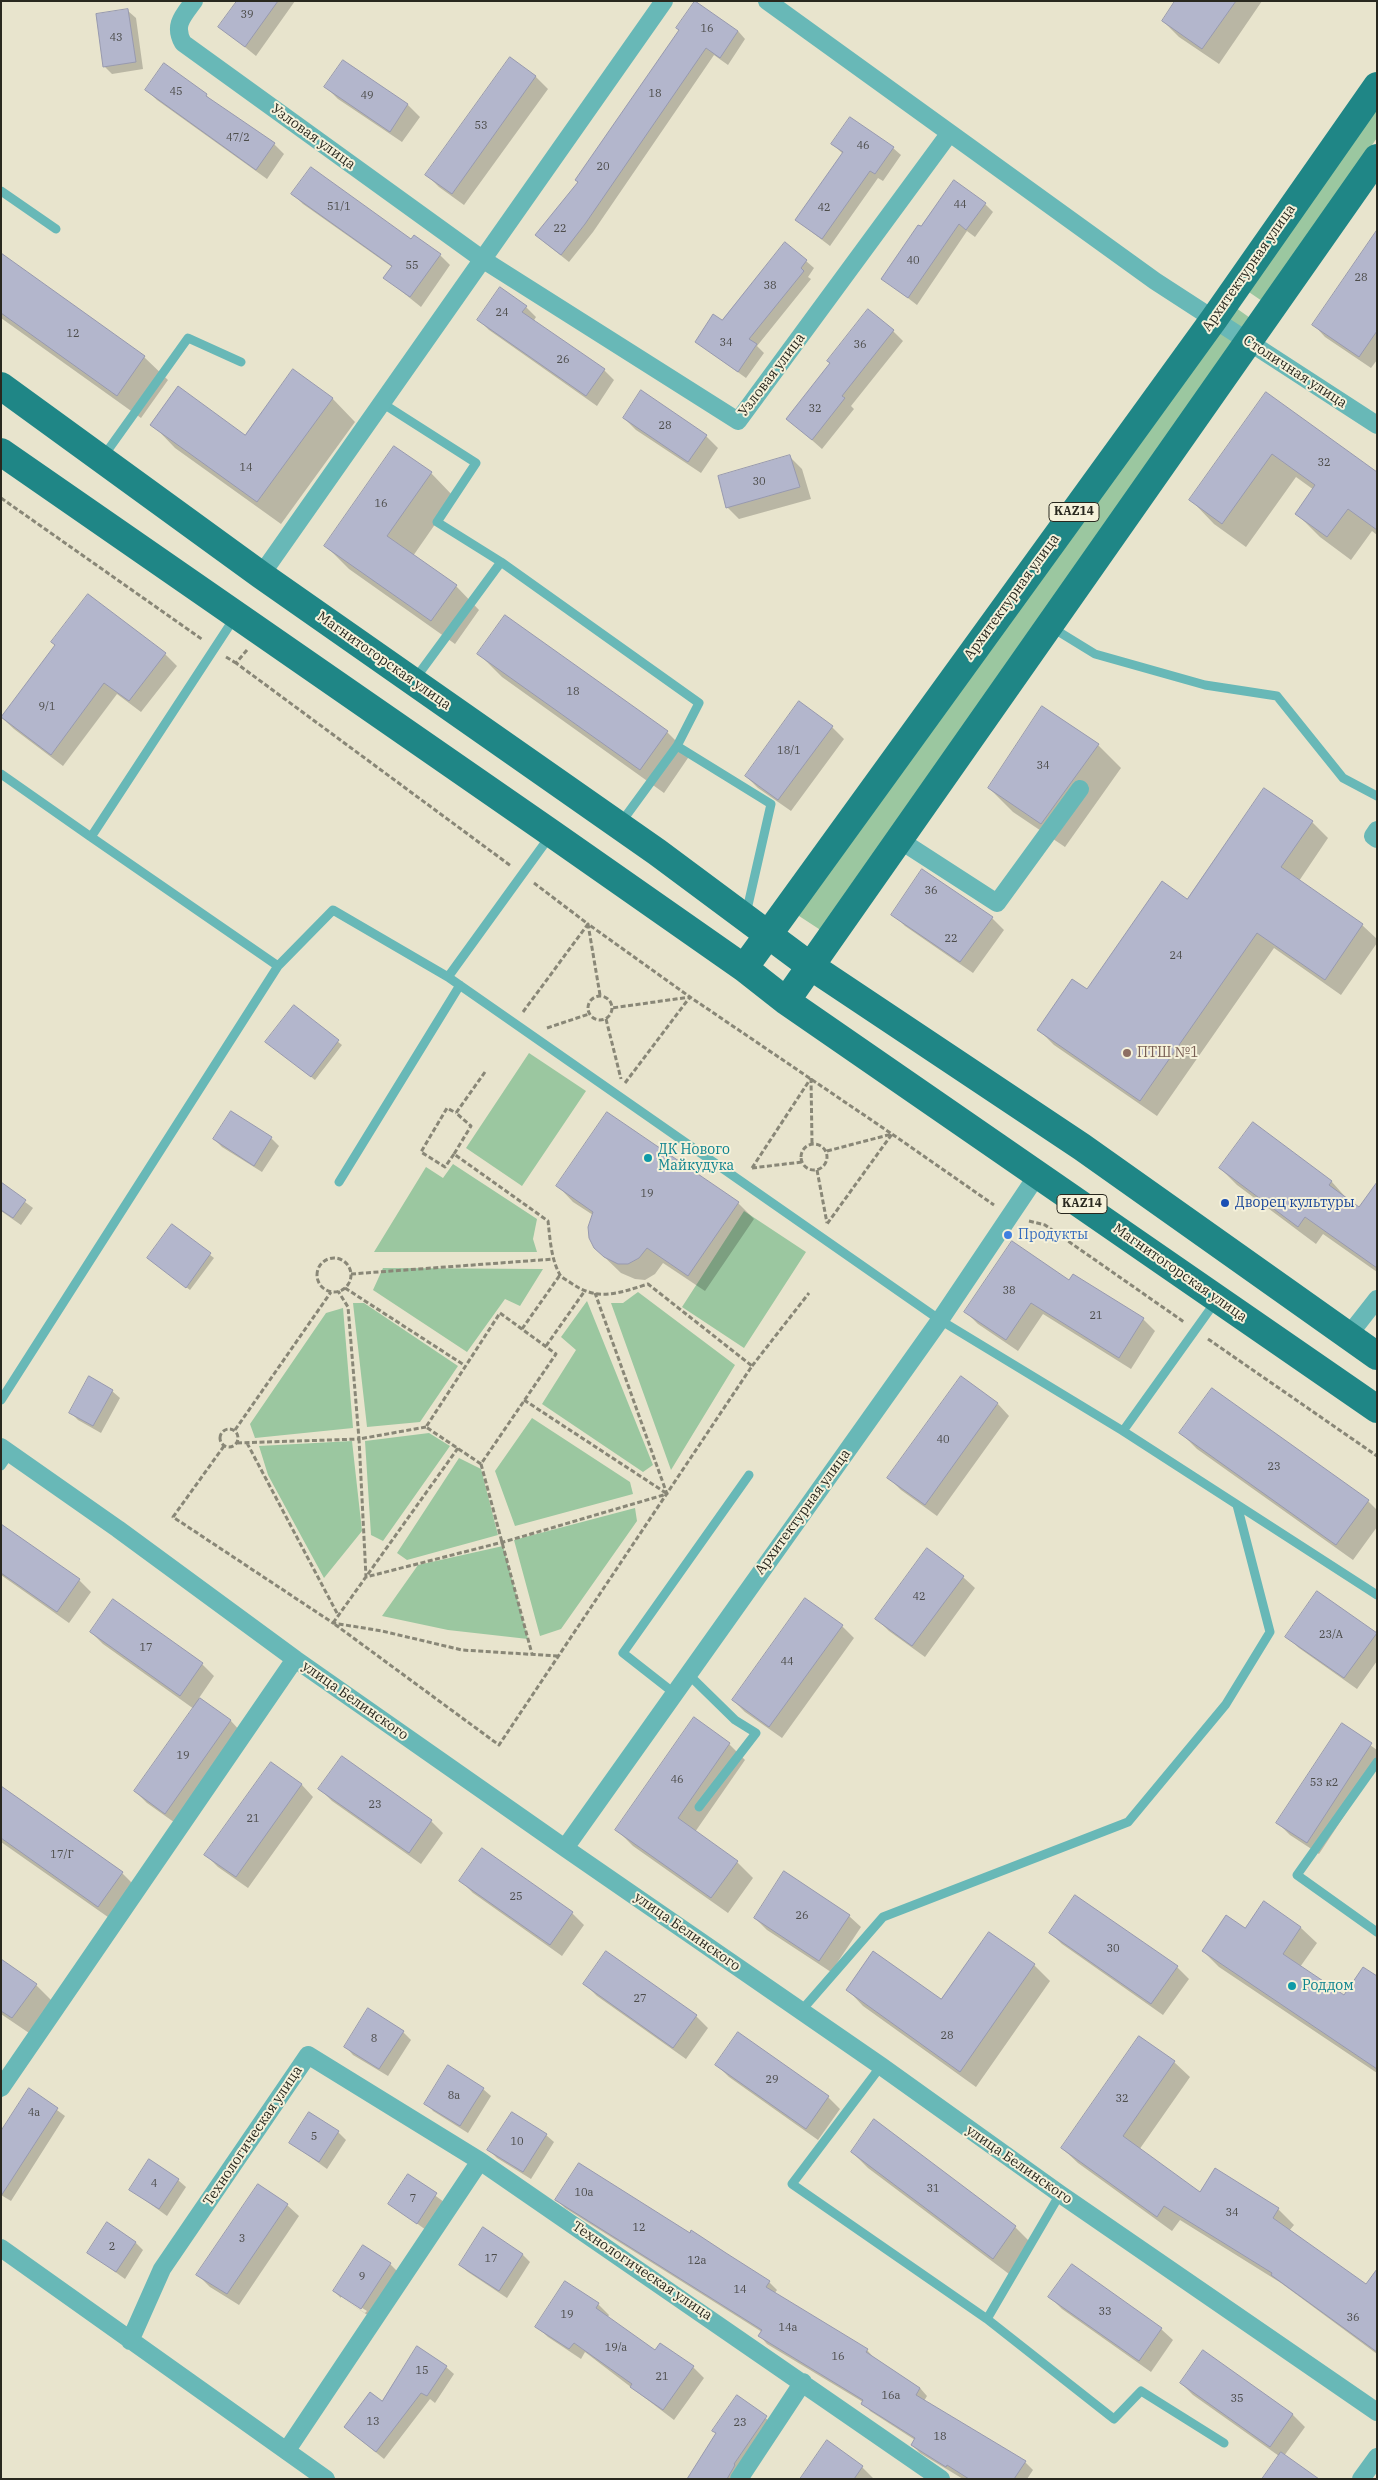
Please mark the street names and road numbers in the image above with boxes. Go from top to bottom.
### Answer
street label: Узловая улица [268,101,358,173]
street label: Архитектурная улица [1199,201,1299,335]
street label: Узловая улица [735,330,809,420]
street label: Столичная улица [1240,332,1350,412]
road number: KAZ14 [1049,502,1099,522]
street label: Архитектурная улица [961,531,1063,663]
street label: Магнитогорская улица [314,608,454,714]
road number: KAZ14 [1057,1194,1107,1214]
street label: Магнитогорская улица [1110,1220,1250,1326]
street label: Архитектурная улица [752,1446,854,1578]
street label: улица Белинского [299,1658,411,1744]
street label: улица Белинского [631,1889,743,1975]
street label: Технологическая улица [200,2063,306,2209]
street label: улица Белинского [963,2122,1075,2208]
street label: Технологическая улица [569,2218,715,2324]

